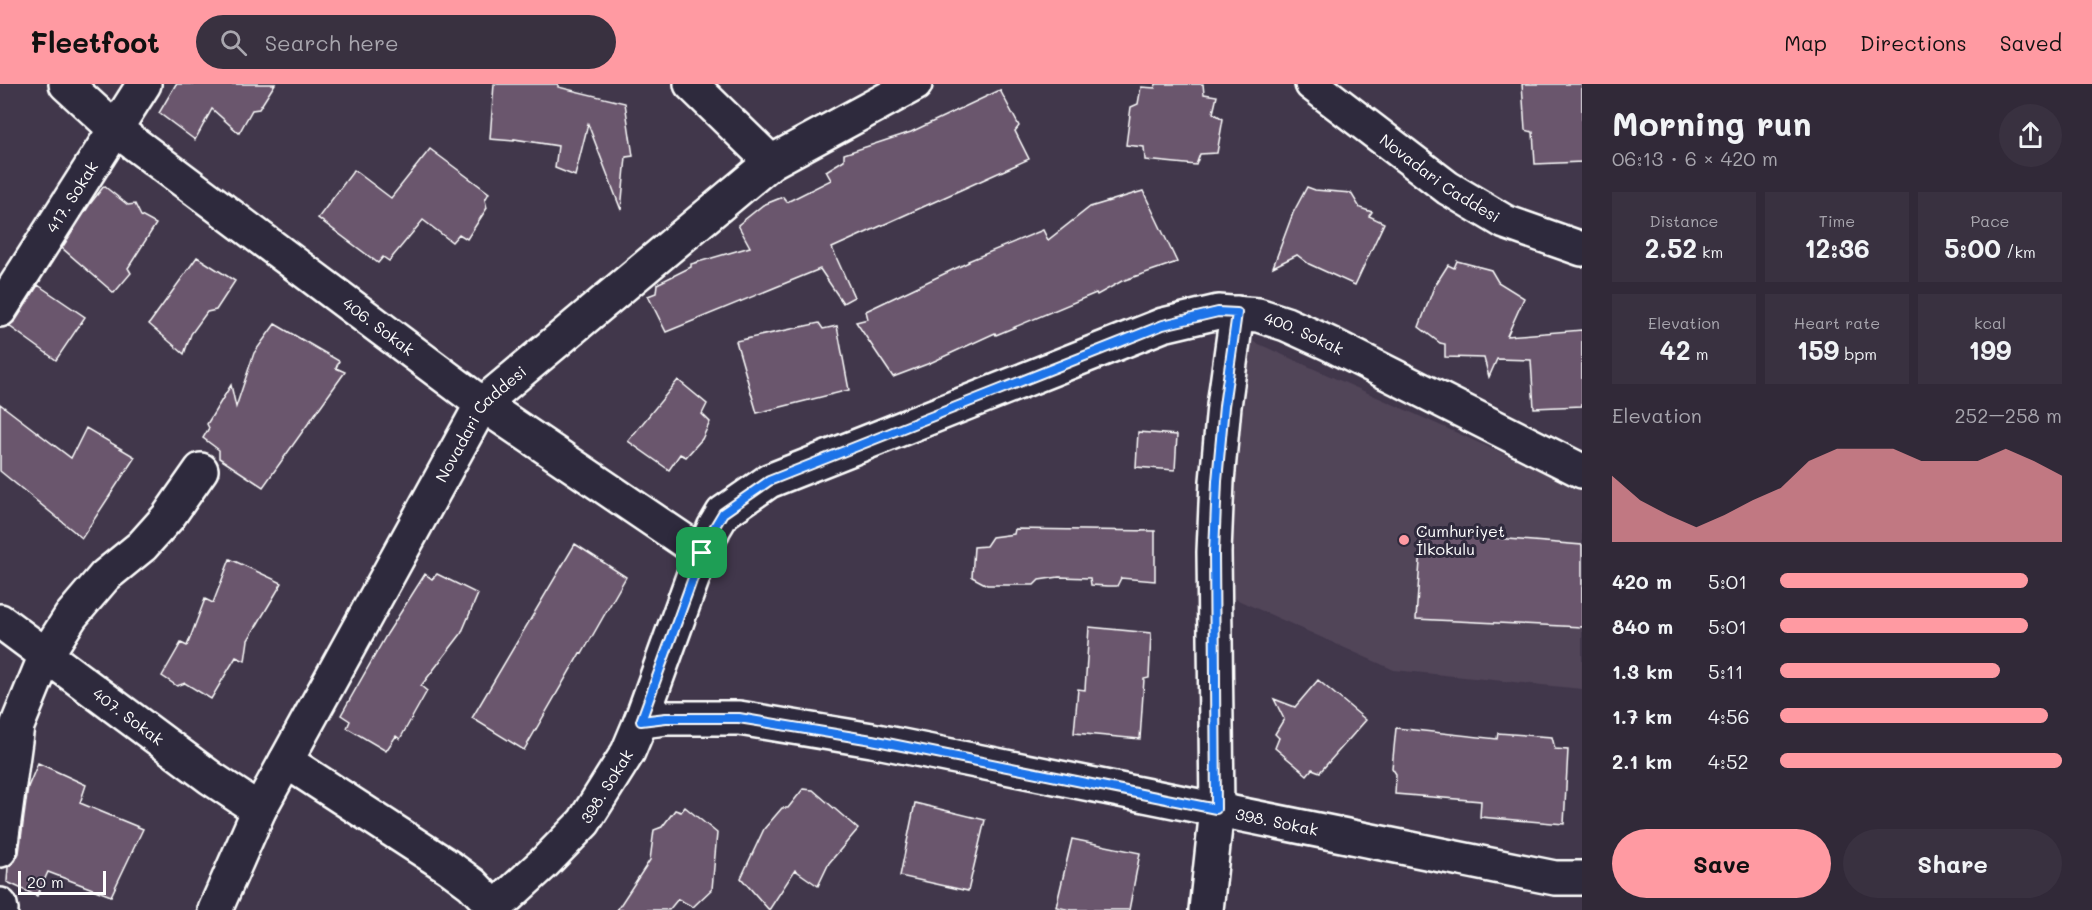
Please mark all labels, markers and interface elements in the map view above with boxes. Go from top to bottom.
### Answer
search box [196,15,616,69]
text: Fleetfoot [30,24,160,60]
icon: search [217,26,250,59]
text: Search here [265,28,399,57]
text: Map [1784,29,1827,56]
text: Directions [1860,29,1967,56]
text: Saved [2000,29,2062,56]
text: Morning run [1612,101,1812,144]
button: share [1999,104,2062,167]
street label: Novadari Caddesi [1376,129,1504,227]
text: 06:13 · 6 × 420 m [1612,145,1778,171]
street label: 417. Sokak [41,157,102,236]
text: Distance [1650,210,1718,231]
text: Time [1819,210,1855,231]
text: Pace [1970,210,2010,231]
text: 2.52 [1645,231,1697,265]
text: 12:36 [1804,231,1870,265]
text: 5:00 [1944,231,2001,265]
text: km [1697,241,1723,262]
text: /km [2001,241,2036,262]
street label: 406. Sokak [339,292,419,360]
street label: 400. Sokak [1262,307,1348,359]
text: Elevation [1648,312,1720,333]
text: Heart rate [1794,312,1880,333]
text: kcal [1974,312,2006,333]
text: 42 [1660,333,1691,367]
text: 159 [1797,333,1839,367]
text: 199 [1969,333,2011,367]
text: m [1691,343,1708,364]
text: bpm [1839,343,1877,364]
street label: Novadari Caddesi [430,360,530,486]
text: Elevation [1612,402,1702,428]
text: 252–258 m [1954,402,2062,428]
place label: Cumhuriyet İlkokulu [1416,520,1505,559]
pin [676,527,727,578]
marker: Cumhuriyet İlkokulu [1397,533,1411,547]
icon: arrive [685,536,718,569]
text: 420 m [1612,568,1672,594]
text: 5:01 [1708,568,1747,594]
text: 840 m [1612,613,1673,639]
text: 5:01 [1708,613,1747,639]
text: 1.3 km [1612,658,1673,684]
text: 5:11 [1708,658,1744,684]
street label: 407. Sokak [89,683,168,749]
text: 1.7 km [1612,703,1672,729]
text: 4:56 [1708,703,1750,729]
street label: 398. Sokak [575,745,637,827]
text: 2.1 km [1612,748,1672,774]
text: 4:52 [1708,748,1749,774]
street label: 398. Sokak [1234,803,1320,840]
button: Save [1612,829,1831,898]
button: Share [1843,829,2062,898]
scale bar [18,868,106,896]
text: 20 m [27,871,64,892]

